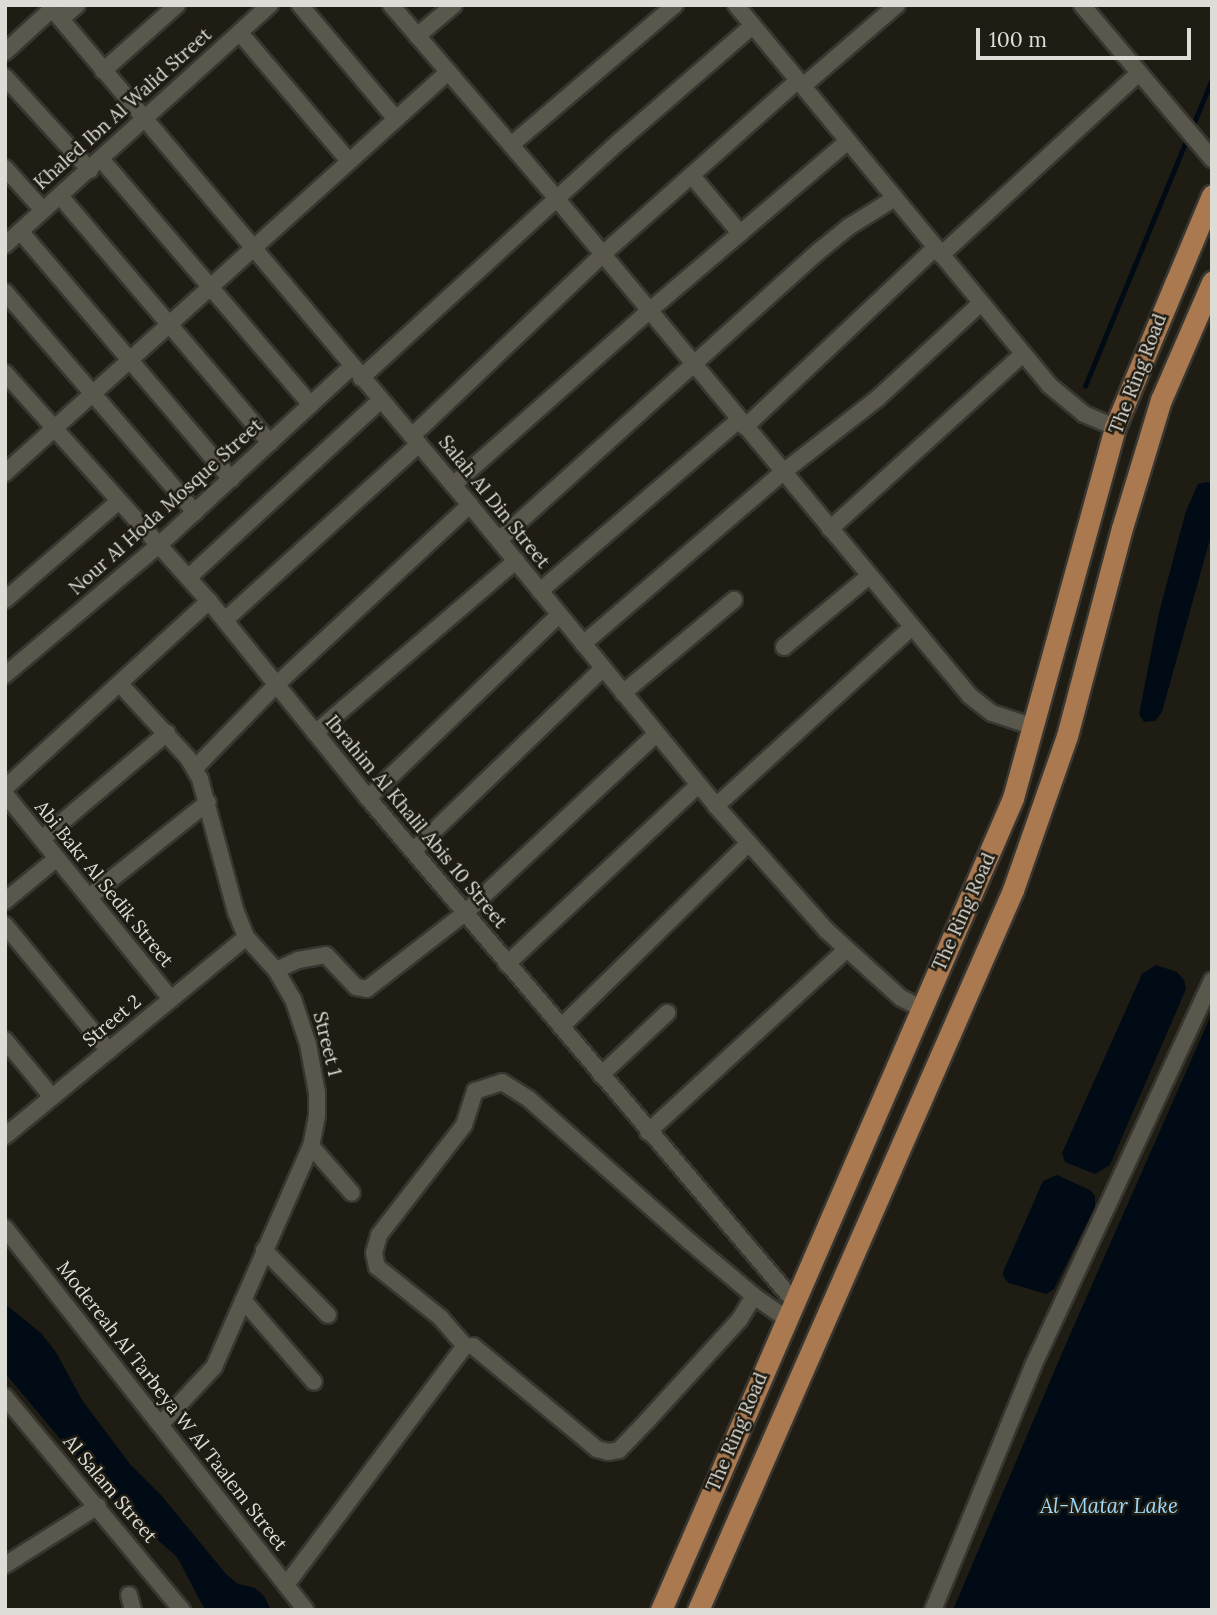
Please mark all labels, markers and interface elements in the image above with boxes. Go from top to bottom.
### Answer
scale bar [979,14,1194,58]
street label: Khaled Ibn Al Walid Street [30,23,216,195]
text: 100 m [989,26,1047,53]
street label: The Ring Road [1105,311,1171,437]
street label: Nour Al Hoda Mosque Street [65,414,267,600]
street label: Salah Al Din Street [434,431,554,573]
street label: Ibrahim Al Khalil Abis 10 Street [320,711,512,933]
street label: Abi Bakr Al Sedik Street [30,796,178,972]
street label: The Ring Road [928,849,1000,975]
street label: Street 2 [78,990,146,1052]
street label: Street 1 [308,1009,346,1079]
street label: Modereah Al Tarbeya W Al Taalem Street [52,1257,292,1555]
street label: The Ring Road [702,1369,772,1495]
street label: Al Salam Street [58,1431,162,1547]
water label: Al-Matar Lake [1040,1493,1178,1519]

